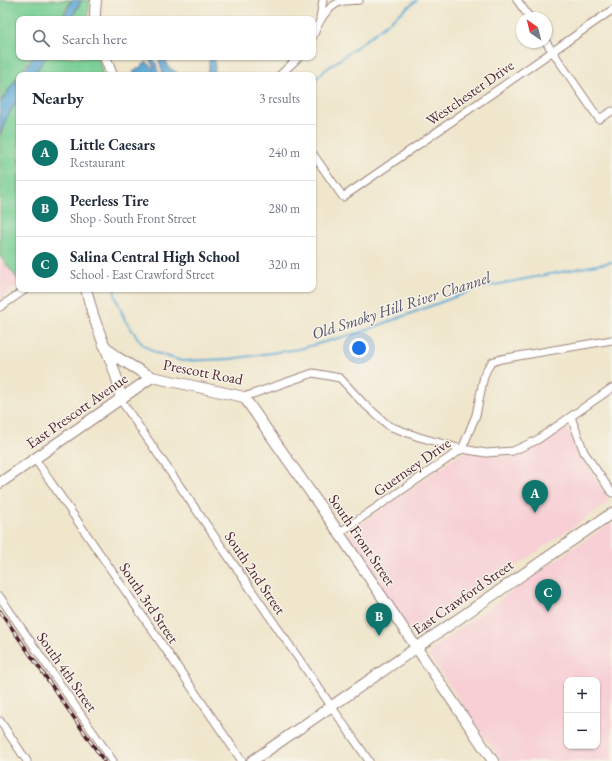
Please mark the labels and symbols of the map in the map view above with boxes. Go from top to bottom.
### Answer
north arrow [516,12,552,48]
street label: Westchester Drive [422,55,517,130]
water label: Old Smoky Hill River Channel [309,266,494,344]
your location [349,338,369,358]
street label: Prescott Road [162,354,245,389]
street label: East Prescott Avenue [22,369,131,453]
street label: Guernsey Drive [369,433,454,500]
pin: A [522,480,548,513]
street label: South Front Street [325,490,400,589]
street label: South 2nd Street [221,527,290,618]
street label: East Crawford Street [409,555,517,638]
street label: South 3rd Street [115,559,184,647]
pin: C [535,579,561,612]
pin: B [366,603,392,636]
street label: South 4th Street [33,628,102,716]

